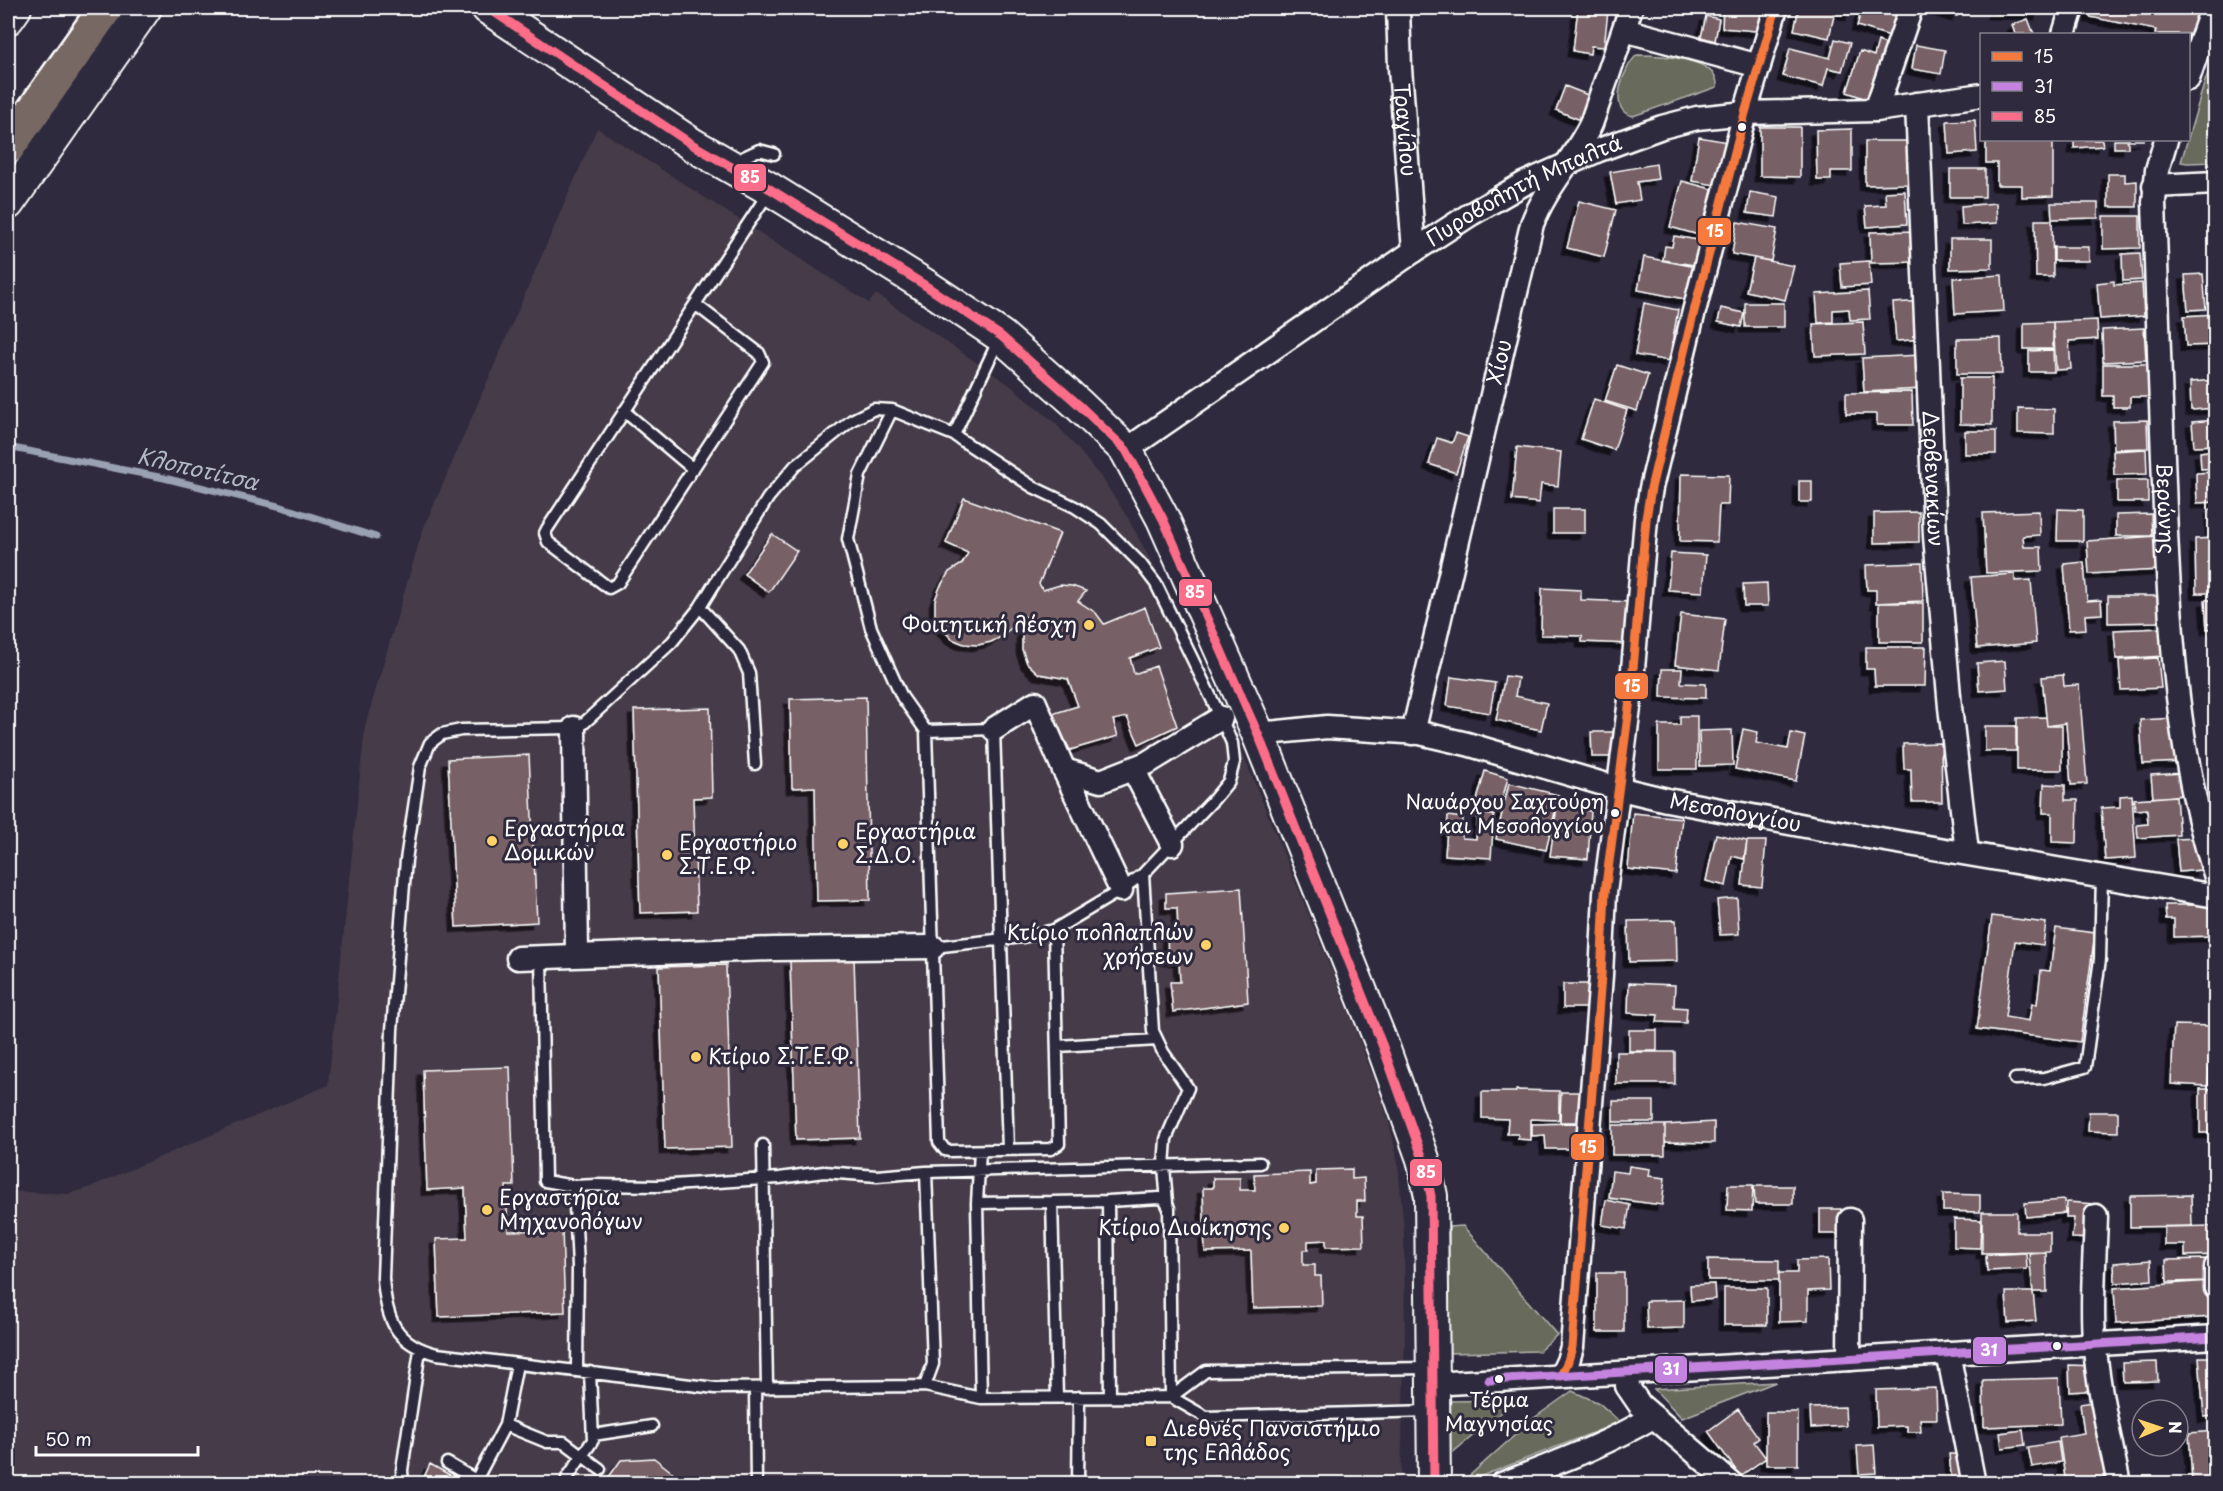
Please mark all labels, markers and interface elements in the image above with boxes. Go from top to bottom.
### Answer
legend [1980,33,2190,141]
text: 15 [2034,42,2054,69]
text: 31 [2034,72,2053,99]
street label: Τραγίλου [1387,82,1426,177]
text: 85 [2034,102,2056,129]
unlabelled marker [1736,121,1748,133]
street label: Πυροβολητή Μπαλτά [1419,125,1626,253]
line badge: 85 [733,163,767,192]
text: 85 [740,164,760,188]
line badge: 15 [1697,217,1732,246]
text: 15 [1706,218,1724,242]
street label: Χίου [1477,336,1519,387]
street label: Δερβενακίων [1916,410,1954,548]
water label: Κλοποτίτσα [134,438,264,498]
street label: Βερώνης [2149,462,2185,555]
line badge: 85 [1178,578,1213,607]
text: 85 [1185,579,1205,603]
place label: Φοιτητική λέσχη [902,607,1077,639]
marker: Φοιτητική λέσχη [1082,618,1096,632]
line badge: 15 [1614,672,1649,700]
text: 15 [1623,673,1641,697]
street label: Μεσολογγίου [1667,783,1804,839]
place label: Ναυάρχου Σαχτούρη και Μεσολογγίου [1406,786,1604,840]
marker: Ναυάρχου Σαχτούρη και Μεσολογγίου [1609,807,1621,819]
place label: Εργαστήρια Δομικών [504,811,625,867]
place label: Εργαστήρια Σ.Δ.Ο. [855,814,976,870]
place label: Εργαστήριο Σ.Τ.Ε.Φ. [679,825,797,881]
marker: Εργαστήρια Δομικών [485,834,499,848]
marker: Εργαστήρια Σ.Δ.Ο. [836,837,850,851]
marker: Εργαστήριο Σ.Τ.Ε.Φ. [660,848,674,862]
place label: Κτίριο πολλαπλών χρήσεων [1007,915,1194,971]
marker: Κτίριο πολλαπλών χρήσεων [1199,938,1213,952]
place label: Κτίριο Σ.Τ.Ε.Φ. [708,1039,854,1071]
marker: Κτίριο Σ.Τ.Ε.Φ. [689,1050,703,1064]
line badge: 15 [1570,1133,1605,1161]
text: 15 [1579,1134,1597,1158]
line badge: 85 [1409,1158,1443,1187]
text: 85 [1416,1159,1436,1183]
place label: Εργαστήρια Μηχανολόγων [499,1180,643,1236]
marker: Εργαστήρια Μηχανολόγων [480,1203,494,1217]
place label: Κτίριο Διοίκησης [1098,1210,1272,1242]
marker: Κτίριο Διοίκησης [1277,1221,1291,1235]
line badge: 31 [1972,1336,2007,1365]
text: 31 [1980,1337,1998,1361]
unlabelled marker [2051,1340,2063,1352]
line badge: 31 [1654,1355,1688,1384]
text: 31 [1662,1356,1680,1380]
marker: Τέρμα Μαγνησίας [1493,1373,1505,1385]
place label: Τέρμα Μαγνησίας [1445,1384,1553,1438]
north arrow [2130,1398,2190,1458]
place label: Διεθνές Πανσιστήμιο της Ελλάδος [1163,1411,1381,1467]
scale bar [36,1419,198,1457]
text: N [2164,1421,2188,1434]
text: 50 m [45,1425,92,1452]
marker: Διεθνές Πανσιστήμιο της Ελλάδος [1144,1434,1158,1448]

